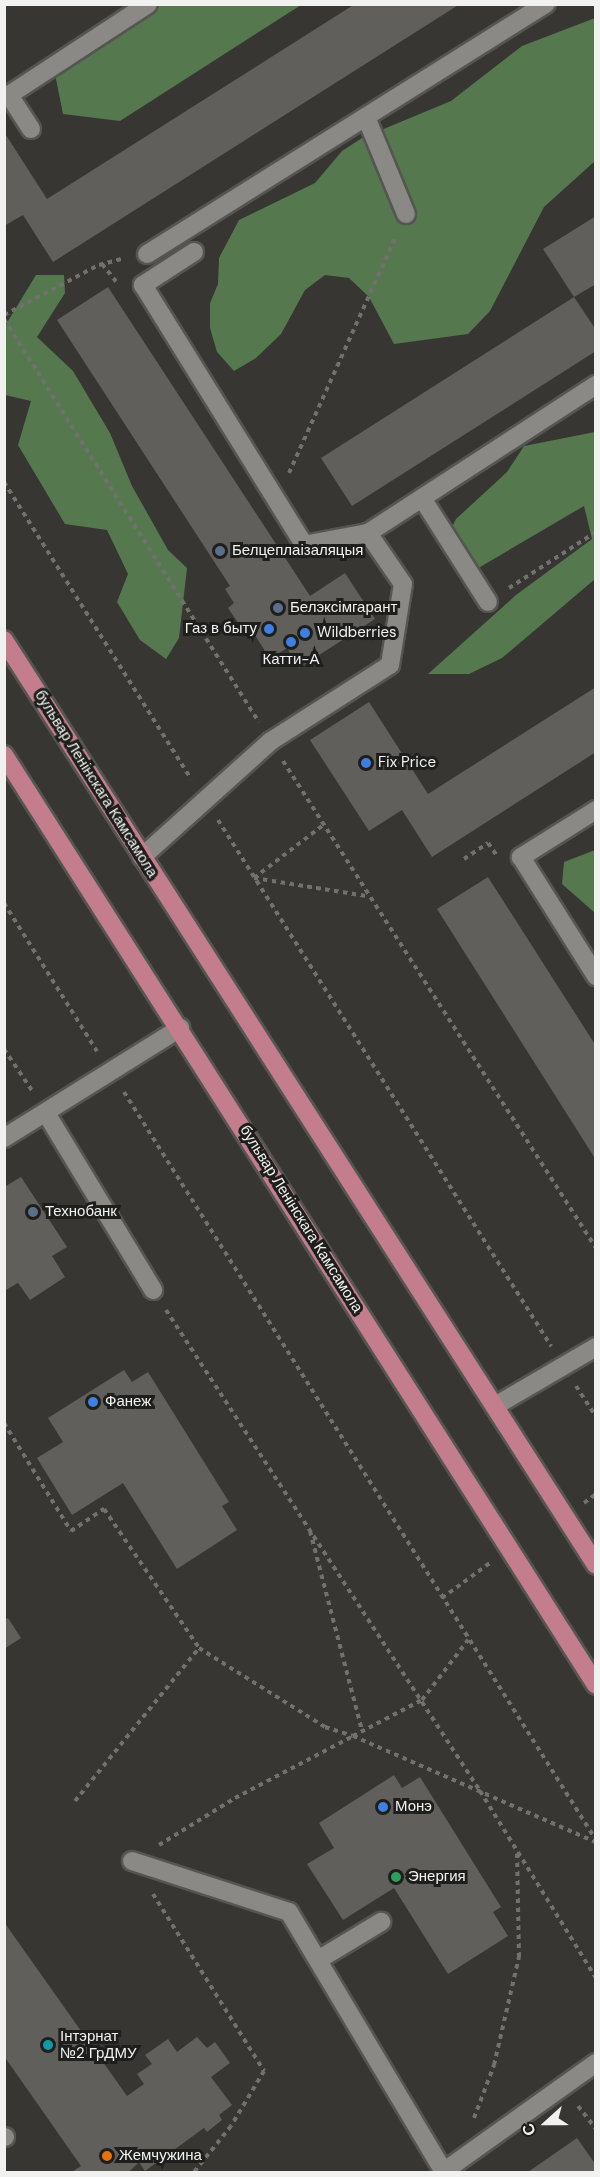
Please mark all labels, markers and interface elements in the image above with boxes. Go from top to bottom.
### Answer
place label: Белцеплаізаляцыя [232,542,363,560]
marker: Белцеплаізаляцыя [213,544,227,558]
place label: Белэксімгарант [290,599,397,617]
marker: Белэксімгарант [271,601,285,615]
place label: Газ в быту [185,620,257,638]
marker: Газ в быту [262,622,276,636]
place label: Wildberries [317,624,397,642]
marker: Wildberries [298,626,312,640]
marker: Катти-А [284,635,298,649]
place label: Катти-А [263,651,319,669]
street label: бульвар Ленінскага Камсамола [31,687,161,881]
place label: Fix Price [378,754,436,772]
marker: Fix Price [359,756,373,770]
street label: бульвар Ленінскага Камсамола [236,1122,366,1316]
place label: Технобанк [45,1203,117,1221]
marker: Технобанк [26,1205,40,1219]
place label: Фанеж [105,1393,151,1411]
marker: Фанеж [86,1395,100,1409]
place label: Монэ [395,1798,432,1816]
marker: Монэ [376,1800,390,1814]
place label: Энергия [408,1868,466,1886]
marker: Энергия [389,1870,403,1884]
place label: Інтэрнат №2 ГрДМУ [60,2027,137,2062]
marker: Інтэрнат №2 ГрДМУ [41,2038,55,2052]
north arrow [516,2093,576,2153]
text: С [517,2120,541,2139]
place label: Жемчужина [119,2147,202,2165]
marker: Жемчужина [100,2149,114,2163]

